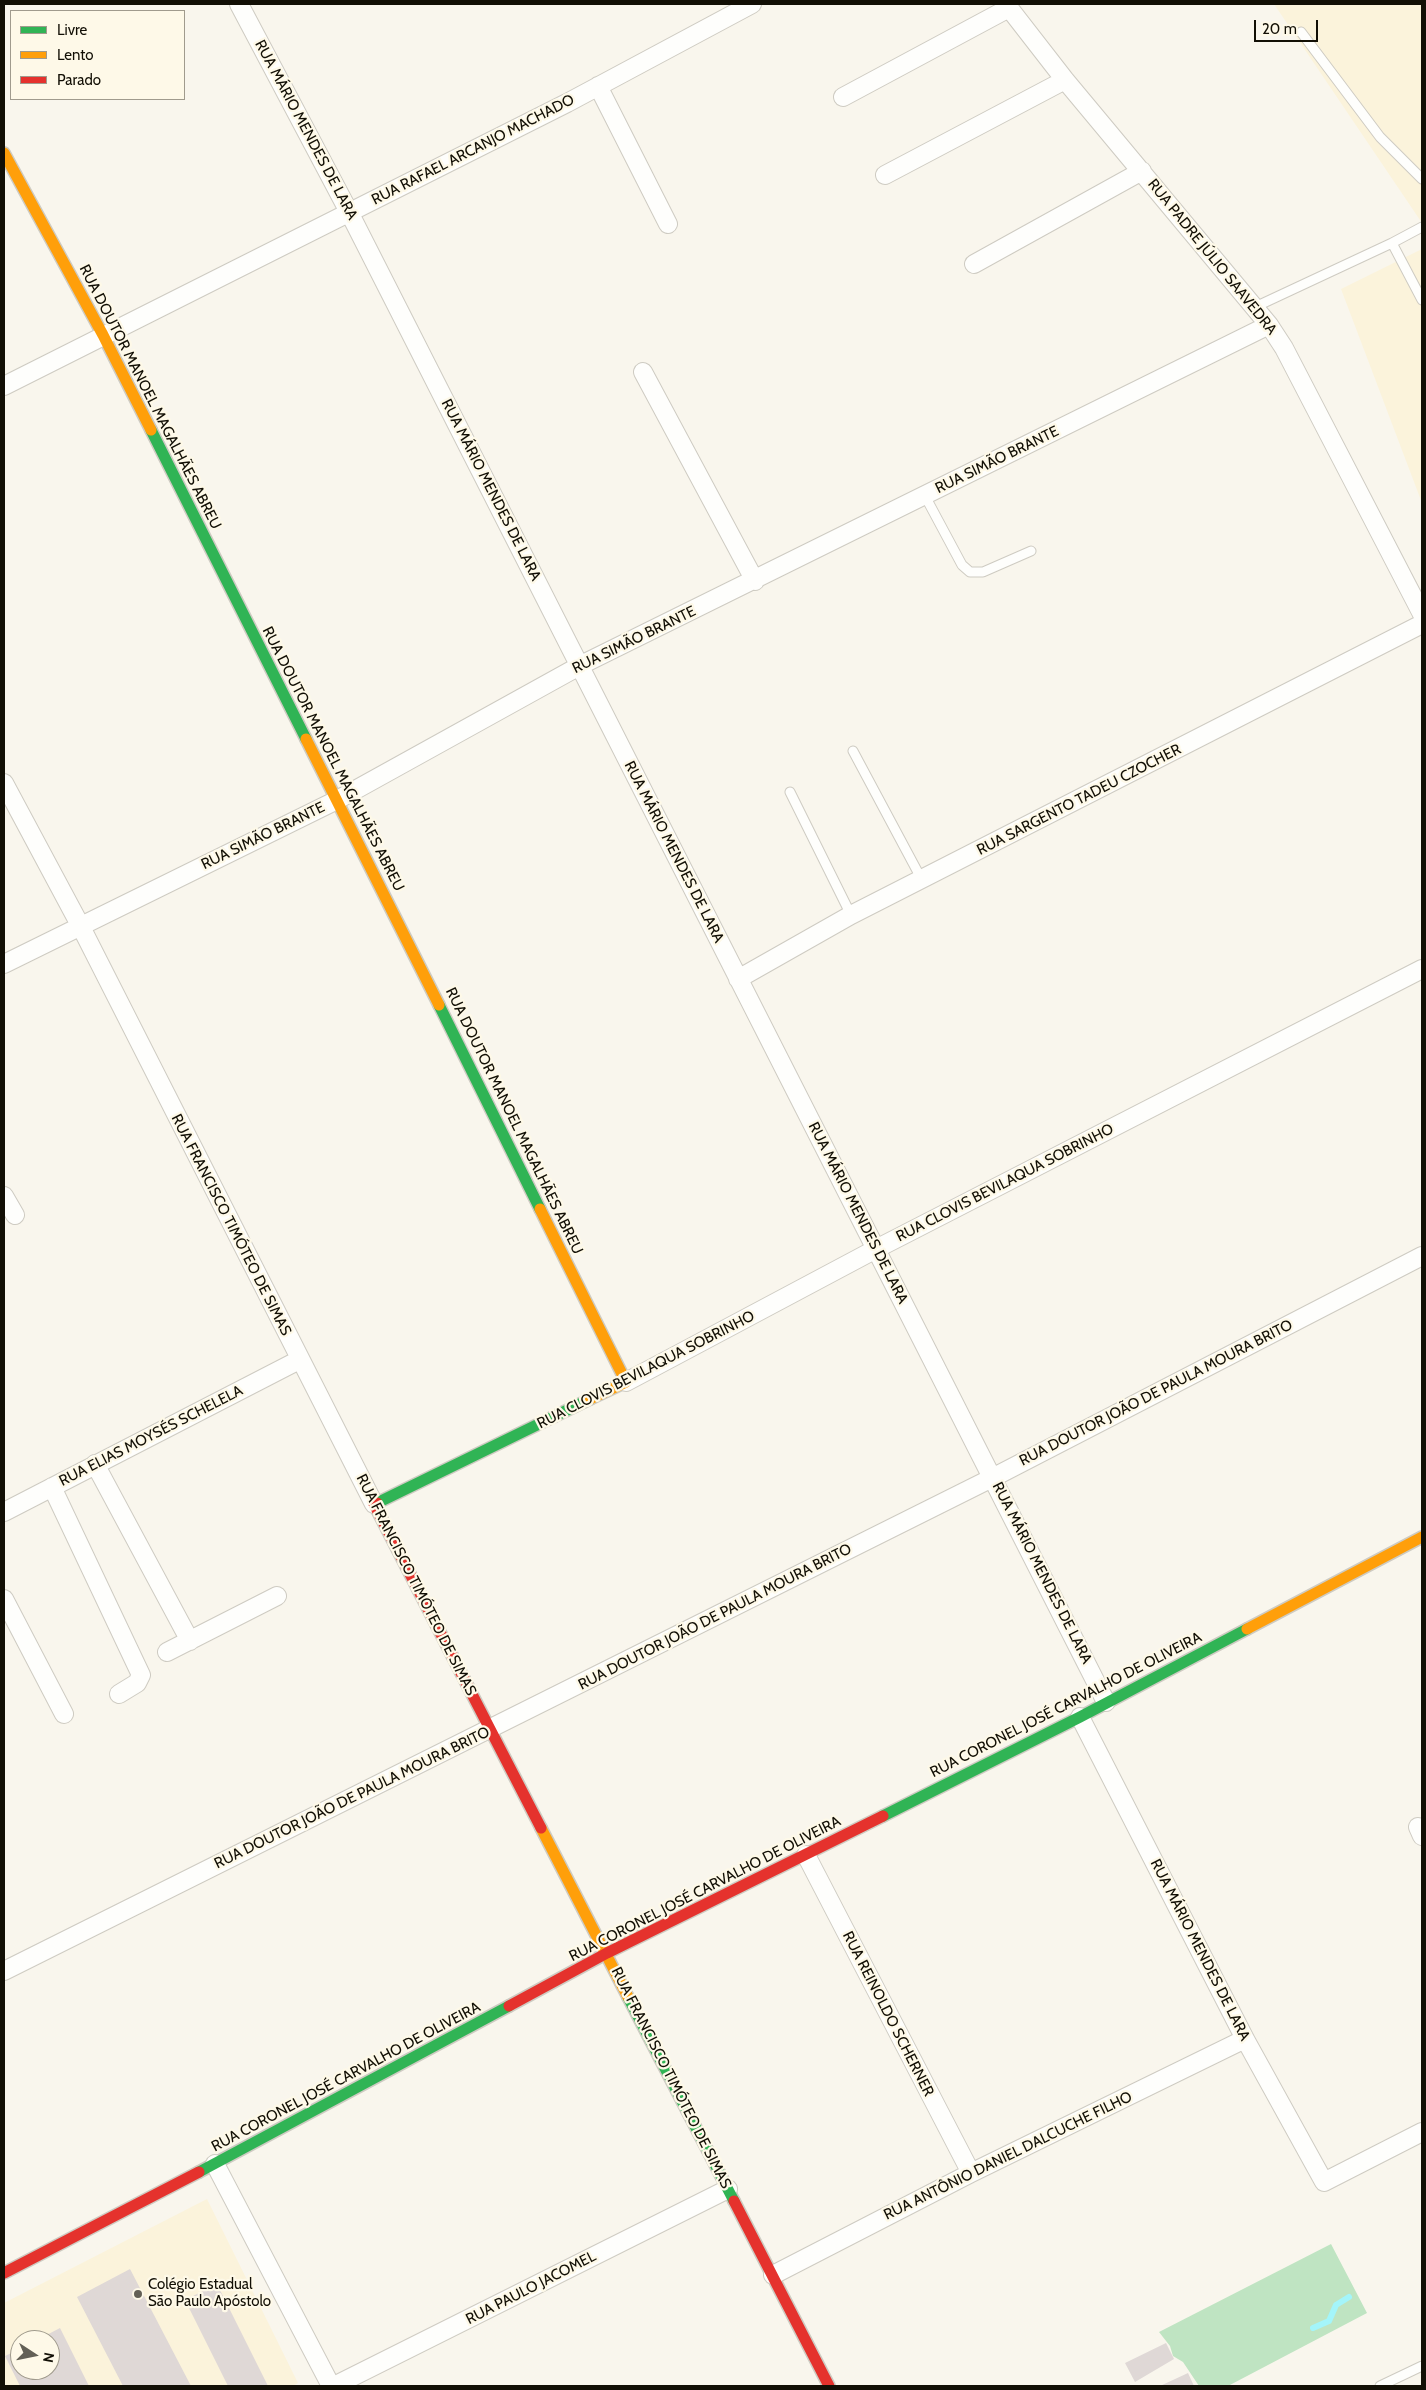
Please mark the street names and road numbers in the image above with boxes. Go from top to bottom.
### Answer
street label: RUA MÁRIO MENDES DE LARA [251,37,361,223]
street label: RUA RAFAEL ARCANJO MACHADO [369,91,577,209]
street label: RUA PADRE JÚLIO SAAVEDRA [1144,175,1280,339]
street label: RUA DOUTOR MANOEL MAGALHÃES ABREU [75,262,225,532]
street label: RUA MÁRIO MENDES DE LARA [437,396,545,584]
street label: RUA SIMÃO BRANTE [932,422,1062,498]
street label: RUA SIMÃO BRANTE [569,602,699,678]
street label: RUA DOUTOR MANOEL MAGALHÃES ABREU [258,624,408,894]
street label: RUA SARGENTO TADEU CZOCHER [974,741,1184,859]
street label: RUA MÁRIO MENDES DE LARA [620,758,728,946]
street label: RUA SIMÃO BRANTE [198,798,328,874]
street label: RUA DOUTOR MANOEL MAGALHÃES ABREU [441,985,587,1257]
street label: RUA FRANCISCO TIMÓTEO DE SIMAS [167,1111,295,1339]
street label: RUA MÁRIO MENDES DE LARA [804,1119,912,1307]
street label: RUA CLOVIS BEVILAQUA SOBRINHO [893,1120,1117,1246]
street label: RUA CLOVIS BEVILAQUA SOBRINHO [534,1307,758,1433]
street label: RUA DOUTOR JOÃO DE PAULA MOURA BRITO [1016,1316,1296,1470]
street label: RUA ELIAS MOYSÉS SCHELELA [56,1382,246,1490]
street label: RUA FRANCISCO TIMÓTEO DE SIMAS [352,1471,480,1699]
street label: RUA MÁRIO MENDES DE LARA [988,1479,1096,1667]
street label: RUA DOUTOR JOÃO DE PAULA MOURA BRITO [575,1540,855,1694]
street label: RUA CORONEL JOSÉ CARVALHO DE OLIVEIRA [927,1628,1205,1782]
street label: RUA DOUTOR JOÃO DE PAULA MOURA BRITO [211,1723,493,1873]
street label: RUA CORONEL JOSÉ CARVALHO DE OLIVEIRA [566,1812,844,1966]
street label: RUA MÁRIO MENDES DE LARA [1146,1856,1254,2044]
street label: RUA REINOLDO SCHERNER [838,1928,938,2100]
street label: RUA FRANCISCO TIMÓTEO DE SIMAS [607,1964,735,2192]
street label: RUA CORONEL JOSÉ CARVALHO DE OLIVEIRA [208,1998,484,2156]
street label: RUA ANTÔNIO DANIEL DALCUCHE FILHO [881,2088,1135,2224]
street label: RUA PAULO JACOMEL [463,2247,599,2329]

